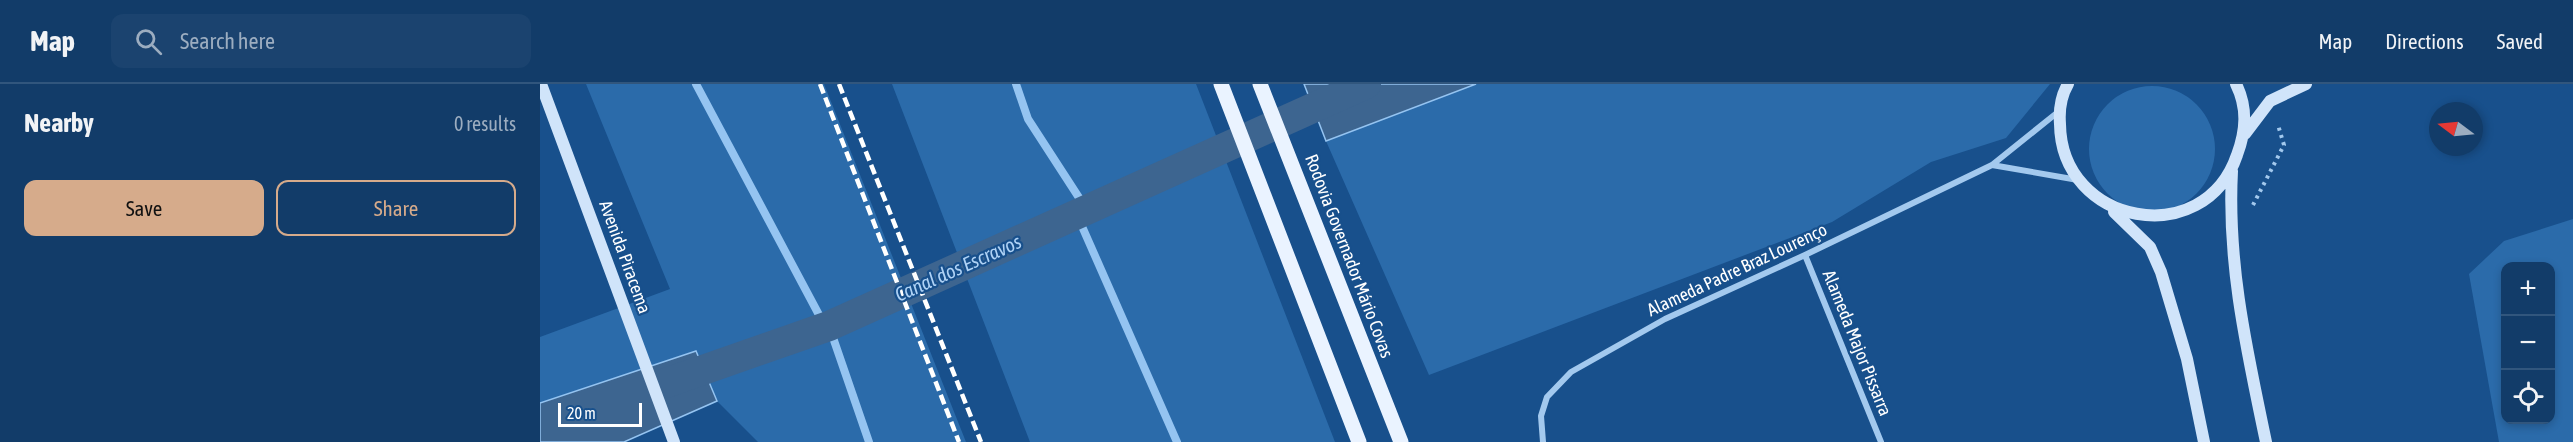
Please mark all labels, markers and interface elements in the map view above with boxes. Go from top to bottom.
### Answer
search box [111,14,531,68]
text: Map [30,25,75,57]
icon: search [132,25,165,58]
text: Search here [180,28,275,54]
text: Map [2318,29,2352,53]
text: Directions [2385,29,2464,53]
text: Saved [2497,29,2543,53]
north arrow [2429,102,2483,156]
text: Nearby [24,108,94,138]
text: 0 results [454,112,516,135]
street label: Rodovia Governador Mário Covas [1301,151,1398,361]
button: Save [24,180,264,236]
button: Share [276,180,516,236]
street label: Avenida Piracema [595,198,656,316]
street label: Alameda Padre Braz Lourenço [1644,219,1830,320]
water label: Canal dos Escravos [891,229,1025,306]
map controls [2501,262,2555,424]
button: + [2501,262,2555,316]
street label: Alameda Major Pissarra [1819,267,1896,419]
button: − [2501,316,2555,370]
button: locate [2501,370,2555,424]
scale bar [558,400,642,428]
text: 20 m [567,404,596,422]

